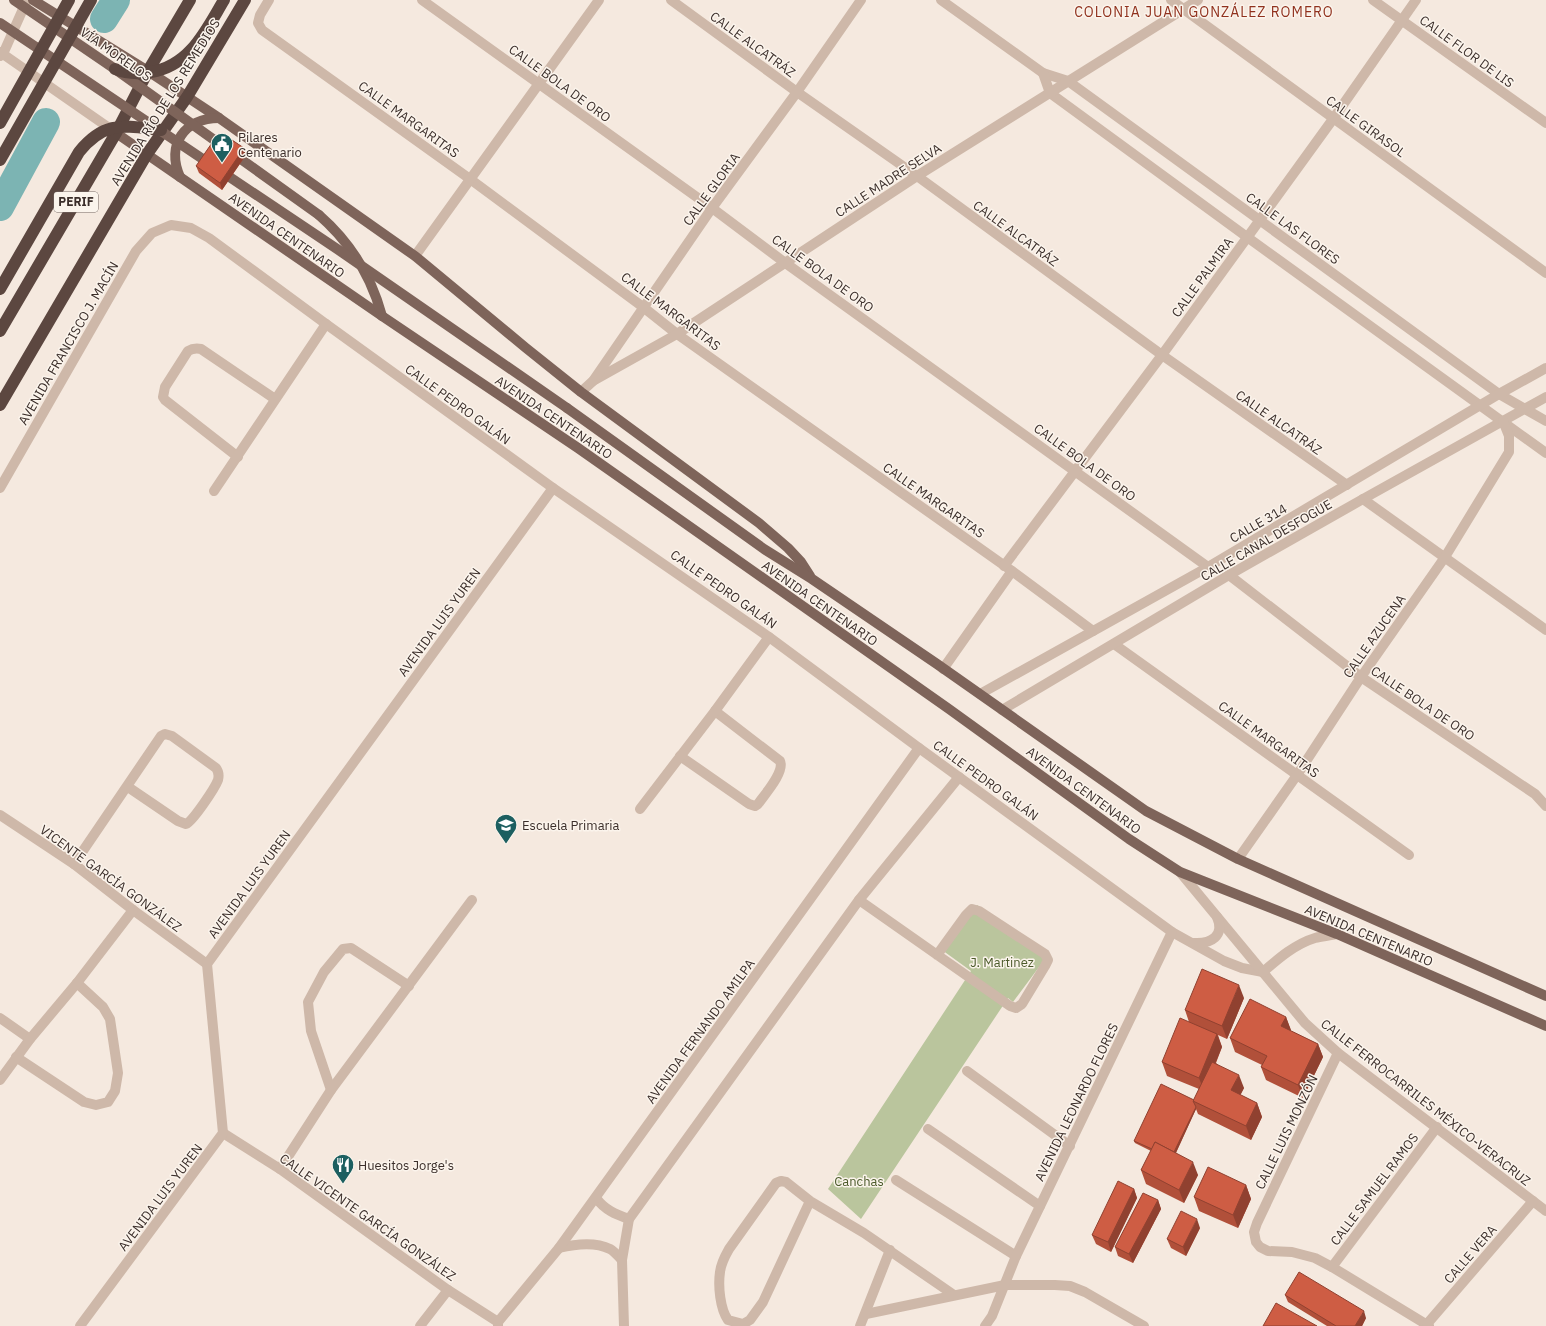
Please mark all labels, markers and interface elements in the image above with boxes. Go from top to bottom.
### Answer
district label: COLONIA JUAN GONZÁLEZ ROMERO [1074,2,1334,21]
street label: CALLE ALCATRÁZ [707,8,799,81]
street label: CALLE FLOR DE LIS [1416,11,1517,91]
street label: AVENIDA RÍO DE LOS REMEDIOS [107,16,224,189]
street label: VÍA MORELOS [77,24,155,85]
street label: CALLE BOLA DE ORO [505,41,614,126]
street label: CALLE MARGARITAS [355,77,462,162]
street label: CALLE GIRASOL [1323,92,1409,161]
place label: Pilares Centenario [238,129,302,161]
public building icon: Pilares Centenario [209,131,235,164]
street label: CALLE MADRE SELVA [832,139,945,221]
street label: CALLE GLORIA [679,149,744,229]
street label: AVENIDA CENTENARIO [225,189,348,282]
street label: CALLE LAS FLORES [1242,189,1343,268]
road number: PERIF [54,192,98,212]
street label: CALLE ALCATRÁZ [970,197,1062,270]
street label: CALLE BOLA DE ORO [768,231,877,316]
street label: CALLE PALMIRA [1168,233,1237,321]
street label: AVENIDA FRANCISCO J. MACÍN [15,259,122,428]
street label: CALLE MARGARITAS [617,268,724,354]
street label: CALLE PEDRO GALÁN [402,360,514,448]
street label: AVENIDA CENTENARIO [492,372,616,463]
street label: CALLE ALCATRÁZ [1232,386,1326,459]
street label: CALLE BOLA DE ORO [1030,420,1139,505]
street label: CALLE MARGARITAS [880,459,988,542]
street label: CALLE CANAL DESFOGUE [1197,496,1335,585]
street label: CALLE 314 [1227,500,1290,547]
street label: CALLE PEDRO GALÁN [667,546,780,633]
street label: AVENIDA CENTENARIO [758,557,881,650]
street label: AVENIDA LUIS YUREN [394,565,485,680]
street label: CALLE AZUCENA [1339,591,1410,681]
street label: CALLE BOLA DE ORO [1367,662,1478,745]
street label: CALLE MARGARITAS [1215,697,1322,782]
street label: CALLE PEDRO GALÁN [930,736,1042,824]
street label: AVENIDA CENTENARIO [1023,743,1144,838]
school or university icon: Escuela Primaria [493,812,519,845]
place label: Escuela Primaria [522,817,620,834]
street label: VICENTE GARCÍA GONZÁLEZ [36,821,185,936]
street label: AVENIDA LUIS YUREN [204,827,295,942]
street label: AVENIDA CENTENARIO [1302,901,1436,970]
park label: J. Martinez [970,954,1034,971]
street label: AVENIDA FERNANDO AMILPA [642,955,759,1107]
street label: CALLE FERROCARRILES MÉXICO-VERACRUZ [1317,1015,1534,1190]
street label: AVENIDA LEONARDO FLORES [1031,1020,1122,1184]
street label: CALLE LUIS MONZÓN [1251,1072,1322,1192]
street label: CALLE SAMUEL RAMOS [1327,1130,1422,1249]
street label: AVENIDA LUIS YUREN [114,1140,206,1254]
street label: CALLE VICENTE GARCÍA GONZÁLEZ [276,1150,460,1285]
restaurant icon: Huesitos Jorge's [330,1152,356,1185]
place label: Huesitos Jorge's [358,1157,454,1174]
park label: Canchas [834,1173,884,1190]
street label: CALLE VERA [1440,1221,1501,1287]

